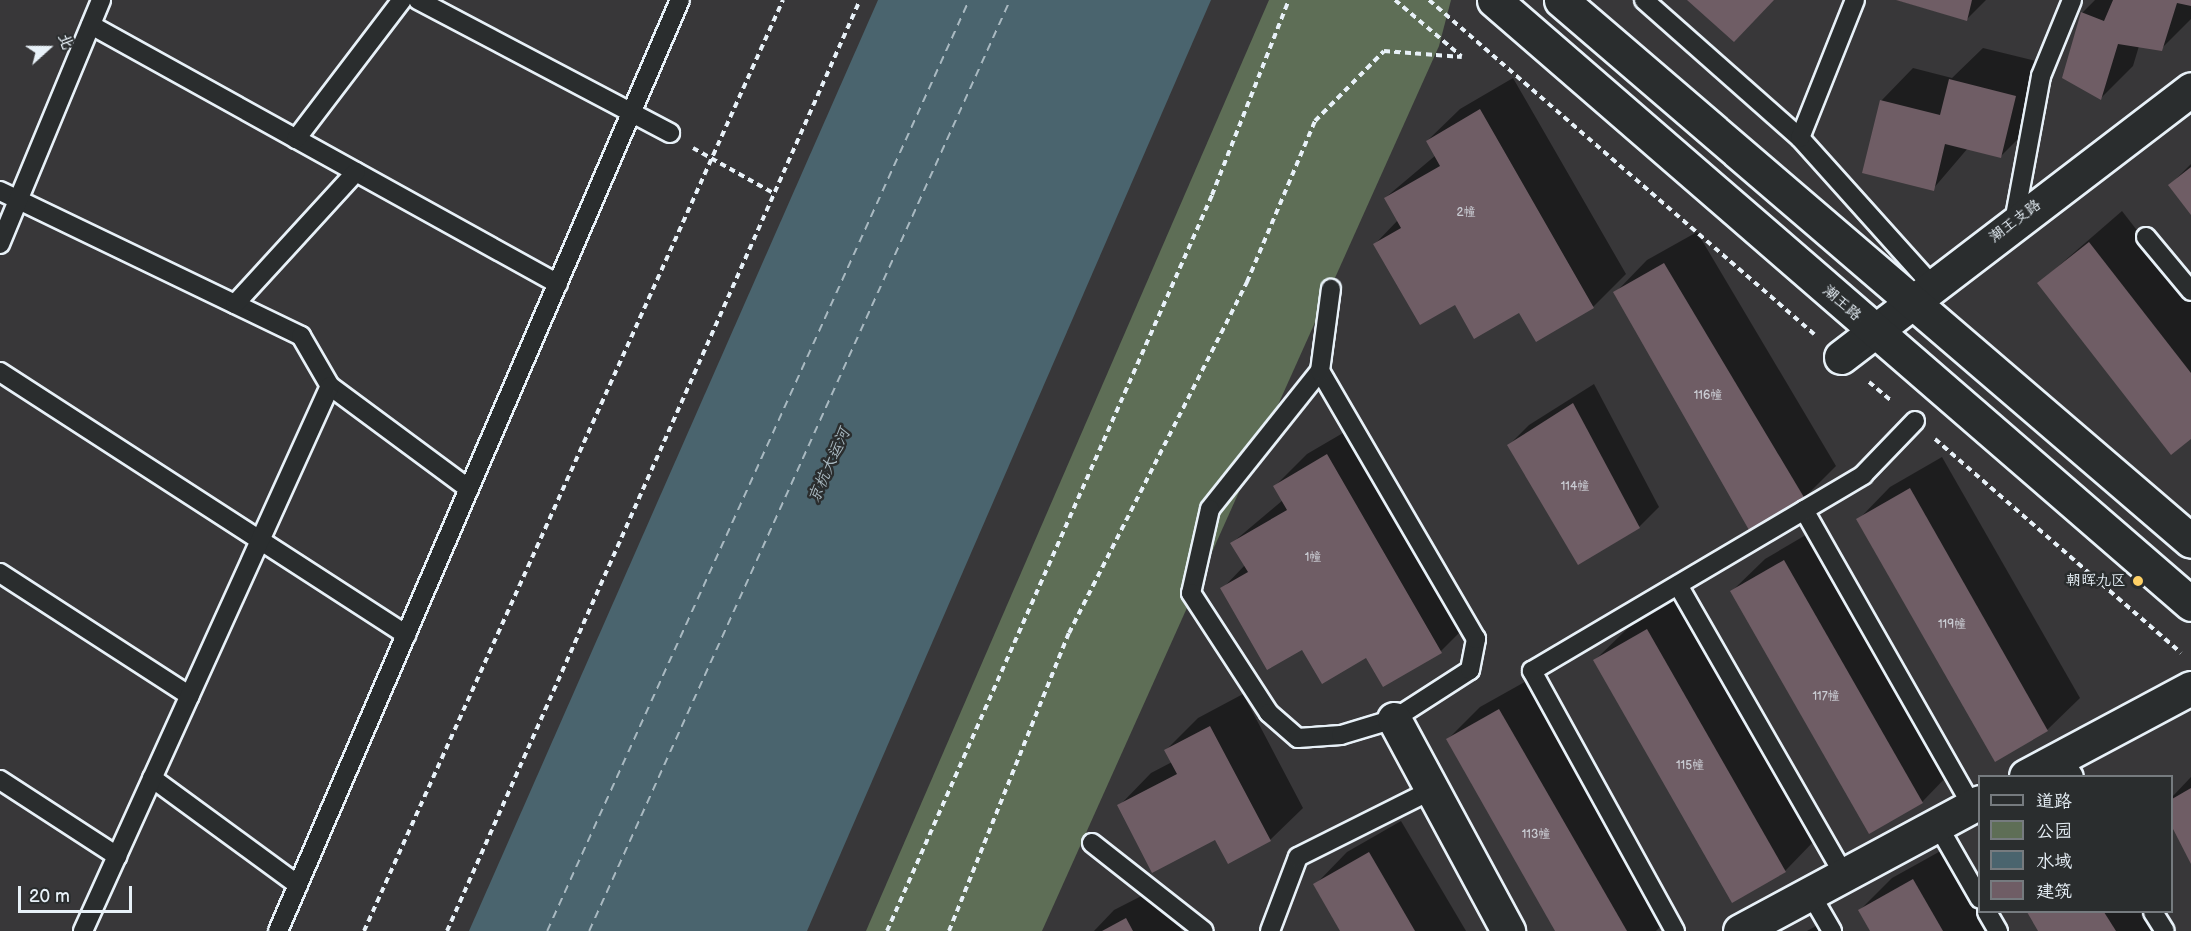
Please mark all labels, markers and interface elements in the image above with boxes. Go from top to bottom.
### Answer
north arrow [18,18,78,78]
text: 北 [54,30,77,52]
street label: 潮王支路 [1986,196,2044,246]
house number: 2幢 [1456,206,1476,220]
street label: 潮王路 [1819,281,1865,325]
house number: 116幢 [1694,389,1722,403]
water label: 京杭大运河 [805,426,855,506]
house number: 114幢 [1561,480,1589,494]
house number: 1幢 [1305,551,1321,565]
place label: 朝晖九区 [2066,572,2126,590]
marker: 朝晖九区 [2131,574,2145,588]
house number: 119幢 [1938,618,1966,632]
house number: 117幢 [1812,690,1840,704]
house number: 115幢 [1676,759,1704,773]
legend [1978,775,2173,913]
text: 道路 [2036,791,2072,812]
text: 公园 [2036,821,2072,842]
house number: 113幢 [1522,828,1550,842]
text: 水域 [2036,851,2072,872]
scale bar [21,874,135,912]
text: 建筑 [2036,881,2072,902]
text: 20 m [29,886,70,907]

